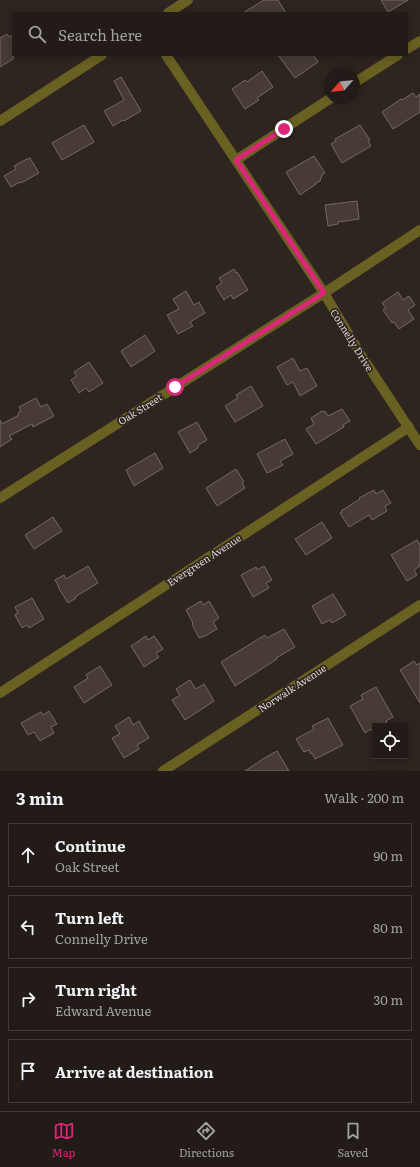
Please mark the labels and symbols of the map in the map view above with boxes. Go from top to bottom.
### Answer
north arrow [324,68,360,104]
route end [275,120,293,138]
street label: Connelly Drive [327,306,378,374]
route start [166,378,184,396]
street label: Oak Street [115,389,165,428]
street label: Evergreen Avenue [164,530,244,589]
street label: Norwalk Avenue [255,660,329,715]

